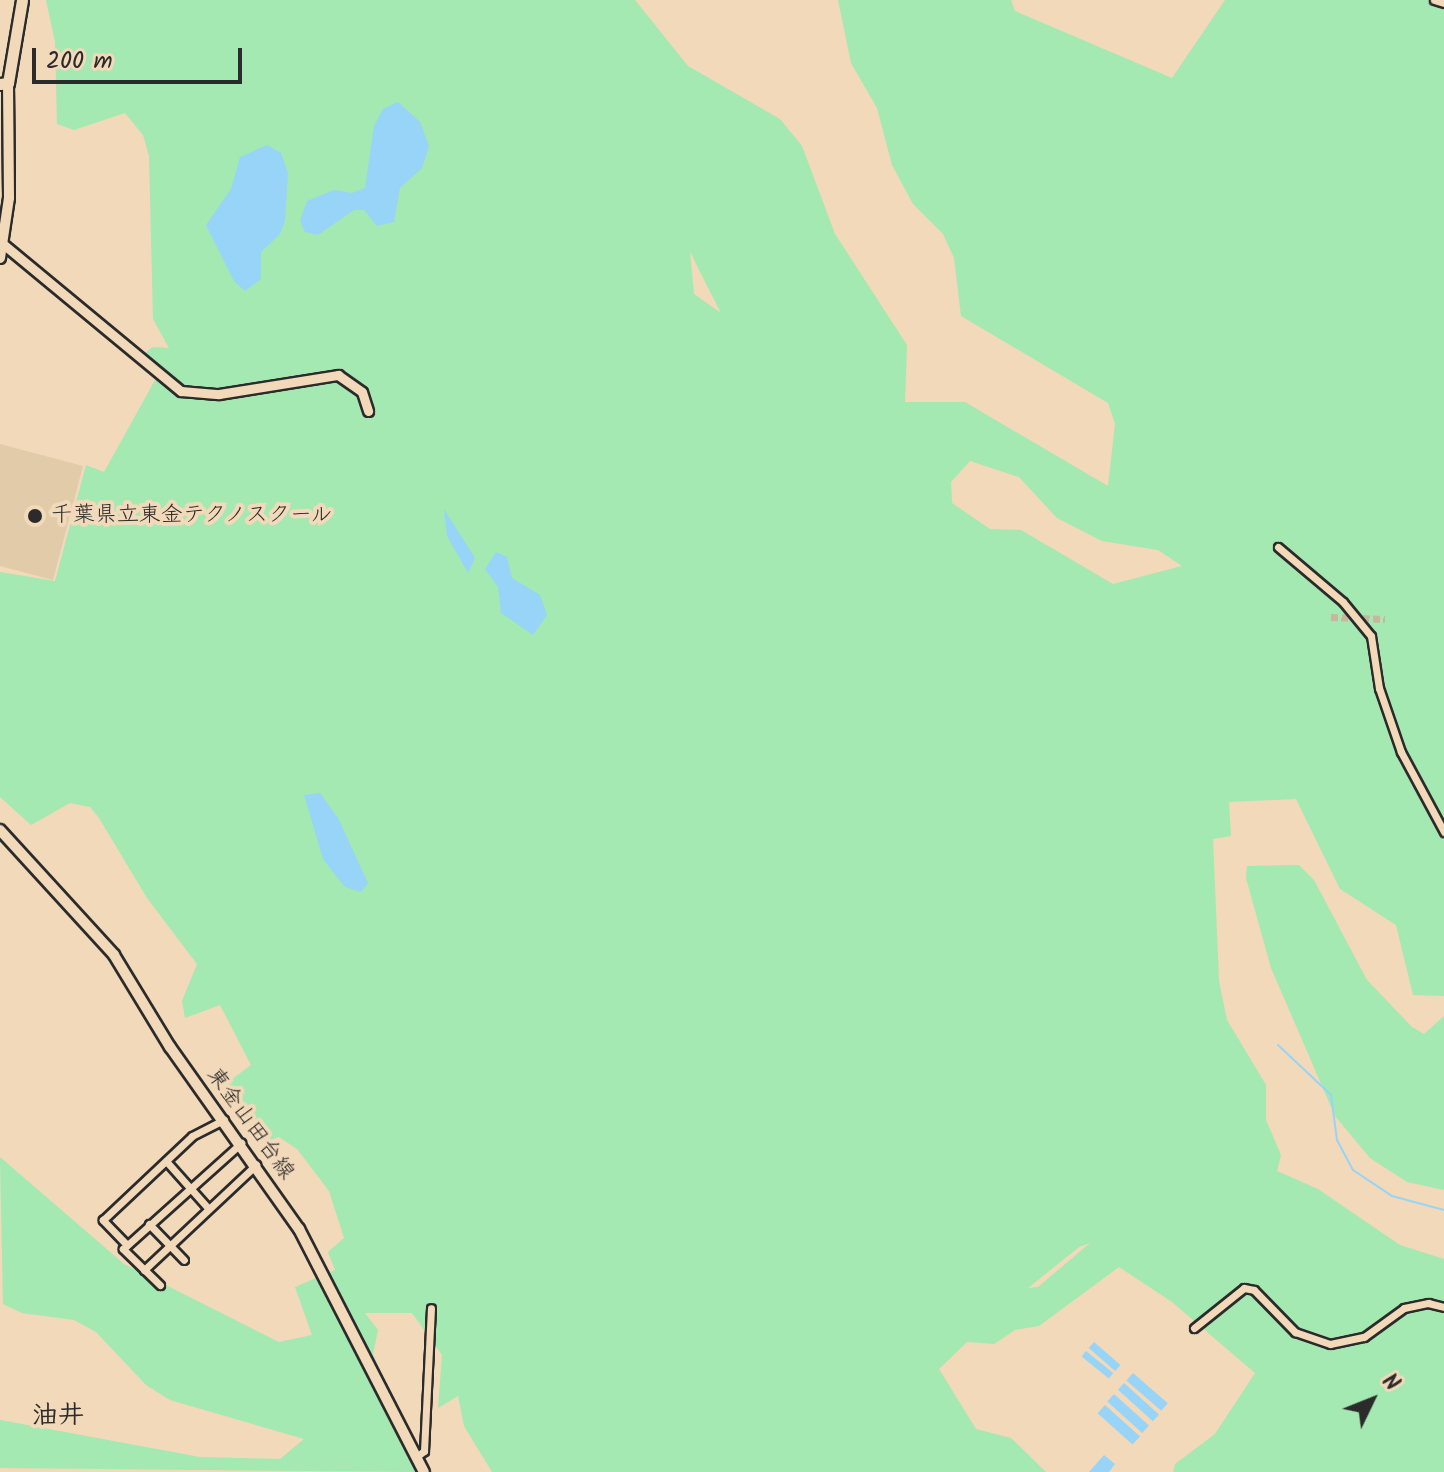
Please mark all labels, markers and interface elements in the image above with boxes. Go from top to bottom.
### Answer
scale bar [36,32,246,82]
text: 200 m [46,42,113,81]
place label: 千葉県立東金テクノスクール [51,503,337,529]
marker: 千葉県立東金テクノスクール [26,507,44,525]
street label: 東金山田台線 [201,1063,299,1185]
north arrow [1332,1360,1412,1440]
text: N [1372,1366,1407,1400]
district label: 油井 [32,1401,84,1433]

